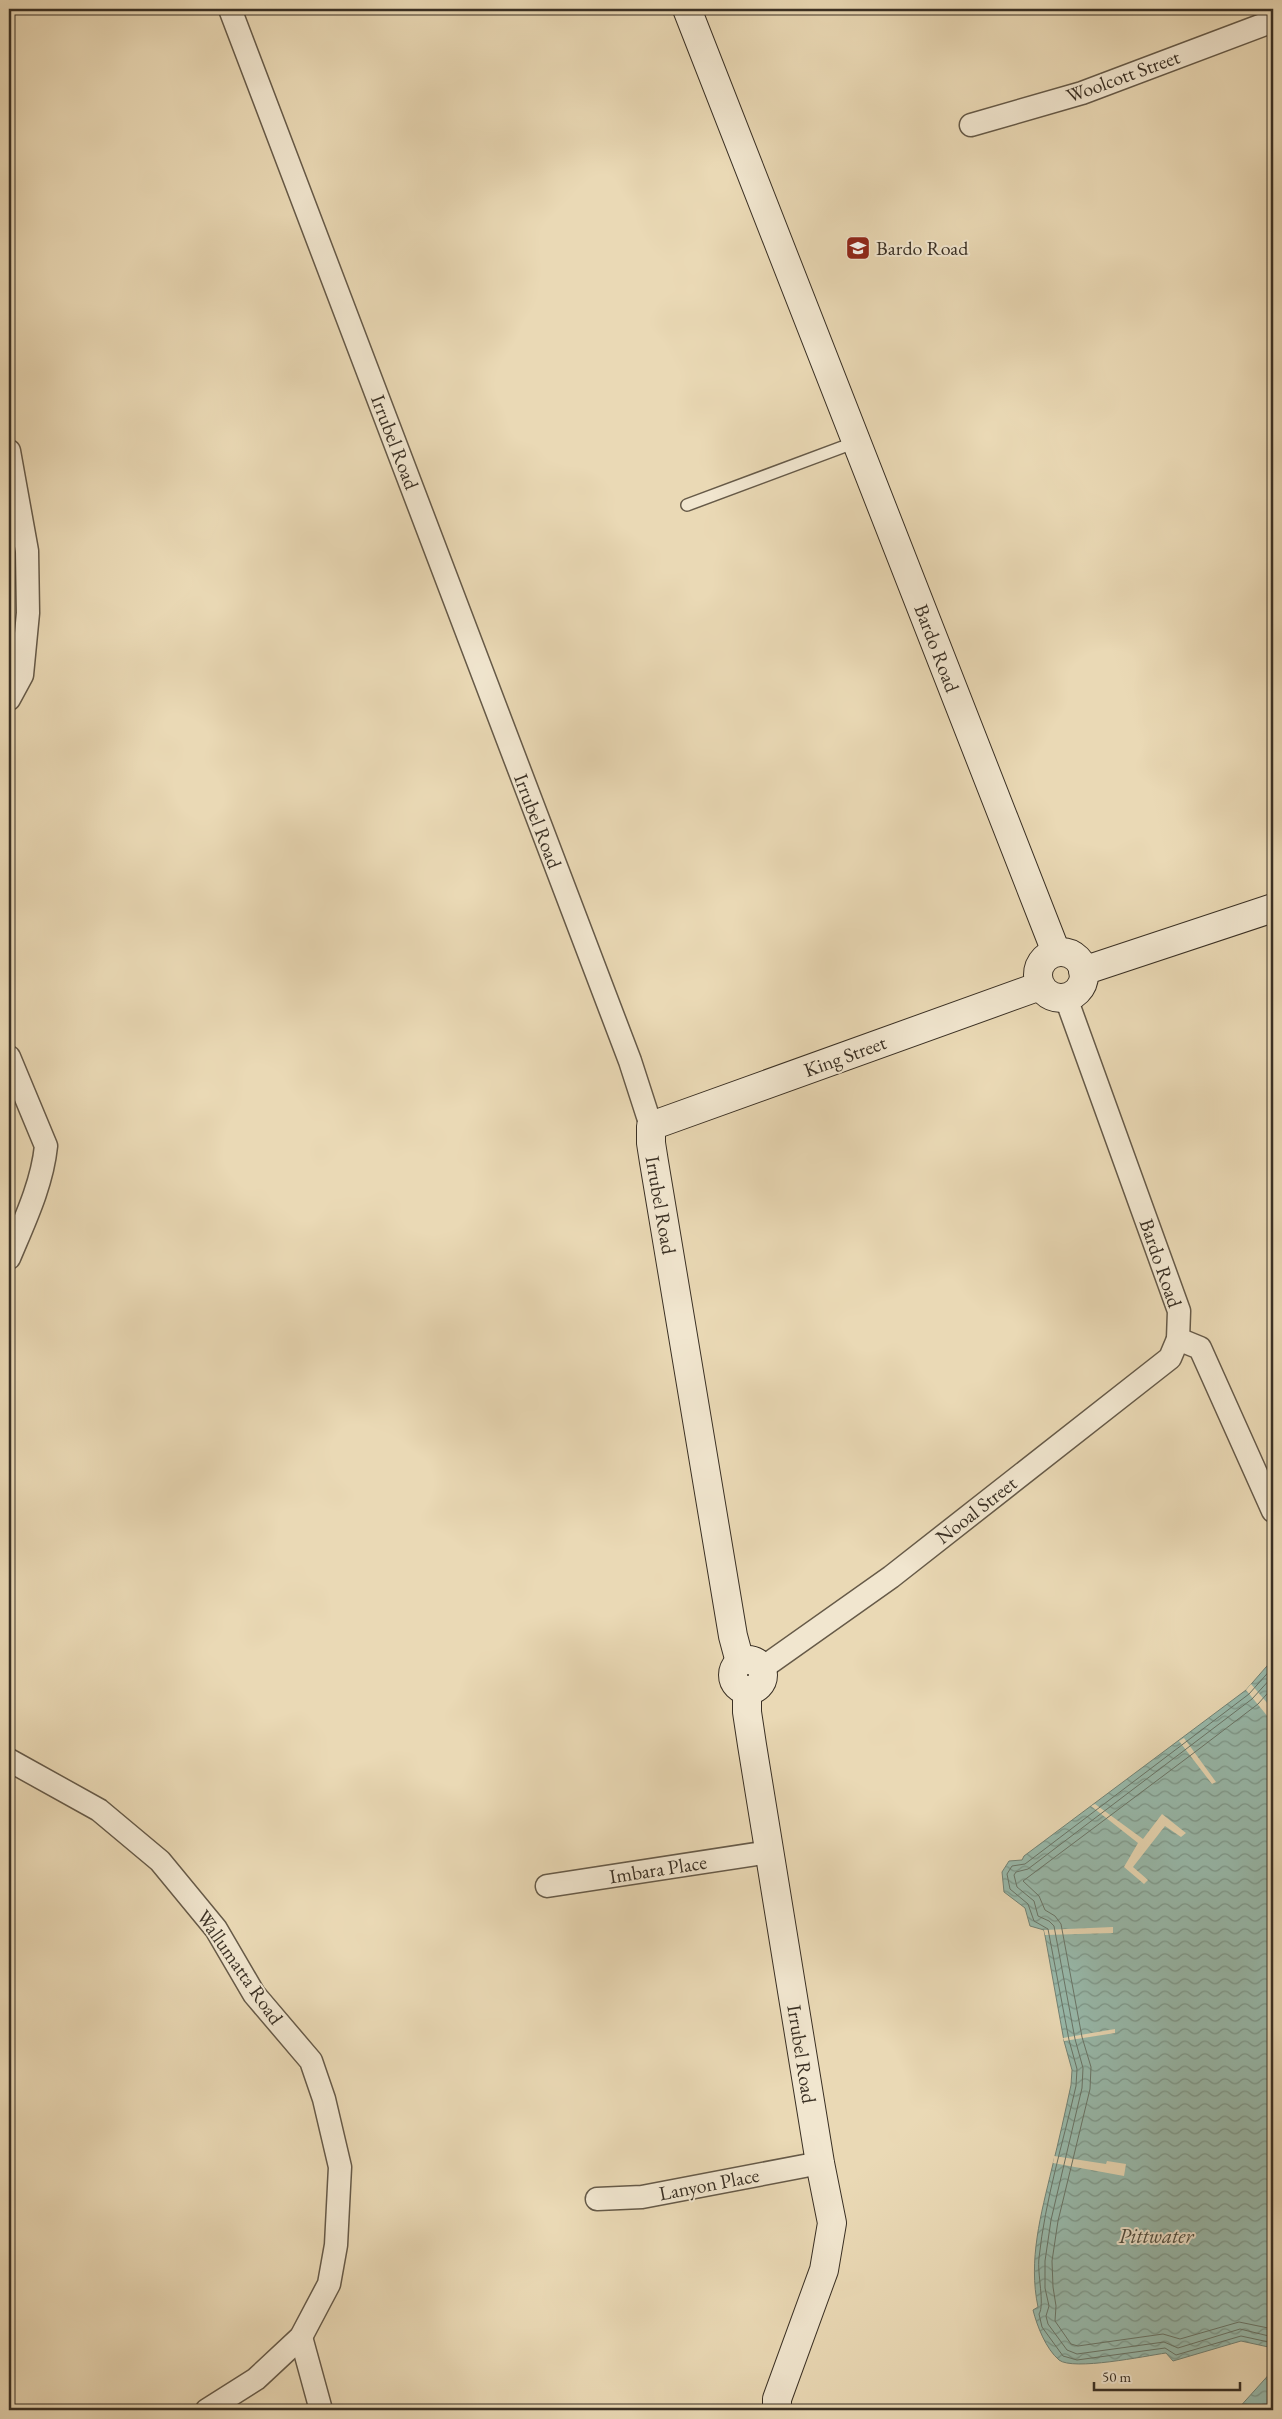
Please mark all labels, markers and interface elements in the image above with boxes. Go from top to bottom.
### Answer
street label: Woolcott Street [1063,43,1184,109]
school or university icon: Bardo Road [845,235,871,261]
place label: Bardo Road [876,235,969,261]
street label: Irrubel Road [365,391,425,494]
street label: Bardo Road [908,600,966,697]
street label: Irrubel Road [508,770,568,873]
street label: King Street [800,1029,890,1083]
street label: Irrubel Road [640,1154,683,1257]
street label: Bardo Road [1134,1215,1189,1312]
street label: Nooal Street [930,1470,1022,1550]
street label: Imbara Place [607,1848,709,1890]
street label: Wallumatta Road [191,1905,290,2030]
street label: Irrubel Road [781,2003,823,2106]
street label: Lanyon Place [657,2162,761,2206]
water label: Pittwater [1119,2222,1195,2249]
scale bar [1094,2359,1241,2391]
text: 50 m [1102,2367,1131,2386]

